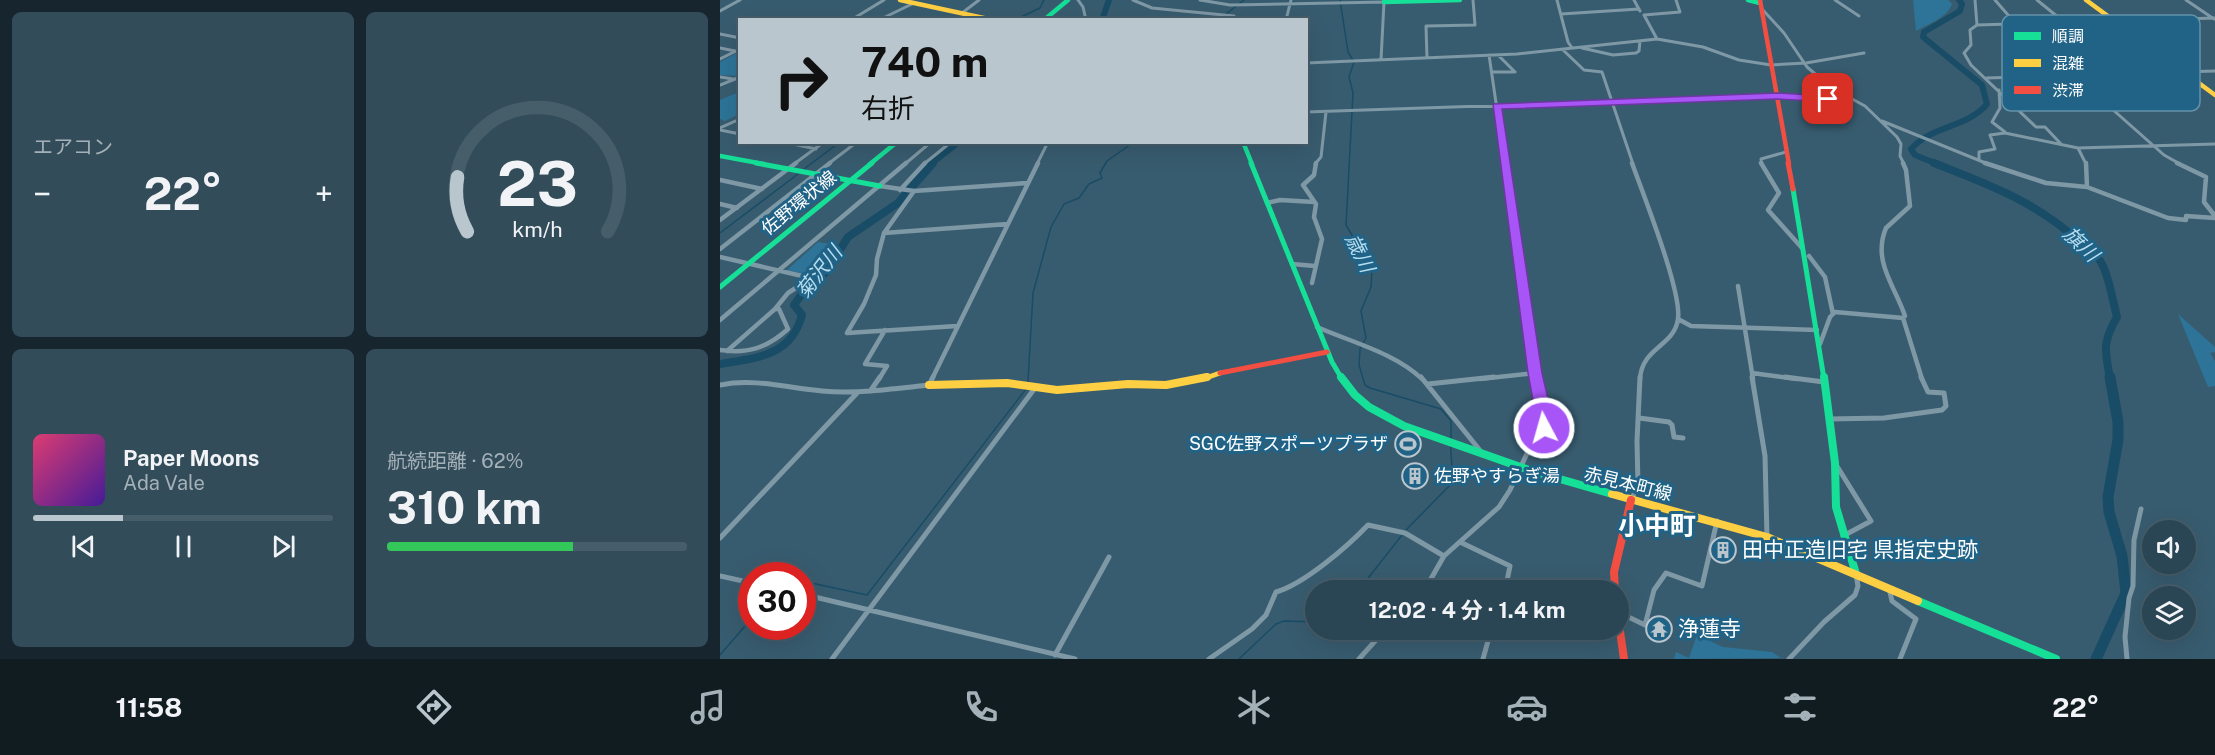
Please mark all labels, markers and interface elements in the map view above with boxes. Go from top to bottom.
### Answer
legend [2002,15,2200,111]
text: 順調 [2052,27,2084,46]
text: 740 m [861,37,988,86]
icon: right [762,42,840,120]
text: 混雑 [2052,54,2084,73]
pin [1802,73,1853,124]
text: 渋滞 [2052,81,2084,100]
icon: arrive [1811,82,1844,115]
text: 右折 [861,92,915,124]
text: エアコン [33,135,113,159]
text: 23 [496,147,578,220]
street label: 佐野環状線 [757,166,840,239]
text: 22° [144,167,222,220]
text: − [33,175,51,213]
text: + [315,175,333,213]
text: km/h [512,217,562,242]
water label: 旗川 [2058,221,2105,268]
water label: 歳川 [1340,230,1380,278]
water label: 菊沢川 [791,239,848,303]
position arrow [1512,396,1576,460]
sports icon: SGC佐野スポーツプラザ [1393,429,1423,459]
place label: SGC佐野スポーツプラザ [1189,433,1388,454]
text: Paper Moons [123,445,259,471]
text: 航続距離 · 62% [387,449,524,473]
building icon: 佐野やすらぎ湯 [1400,461,1430,491]
street label: 赤見本町線 [1582,462,1674,505]
place label: 佐野やすらぎ湯 [1434,465,1560,486]
text: Ada Vale [123,471,205,495]
text: 310 km [387,481,542,534]
district label: 小中町 [1618,510,1696,541]
map controls [2142,520,2196,640]
button: sound [2142,520,2196,574]
icon: previous [67,530,100,563]
icon: pause [167,530,200,563]
icon: next [267,530,300,563]
building icon: 田中正造旧宅 県指定史跡 [1708,535,1738,565]
place label: 田中正造旧宅 県指定史跡 [1742,537,1978,562]
speed limit sign: 30 [738,562,816,640]
button: layers [2142,586,2196,640]
text: 12:02 · 4 分 · 1.4 km [1368,597,1566,623]
temple icon: 浄蓮寺 [1644,614,1674,644]
place label: 浄蓮寺 [1678,616,1741,641]
icon: directions [413,686,455,728]
icon: music [687,686,729,728]
icon: phone [960,686,1002,728]
icon: climate [1233,686,1275,728]
icon: car [1506,686,1548,728]
icon: filters [1779,686,1821,728]
text: 11:58 [116,691,182,723]
text: 22° [2052,691,2099,723]

